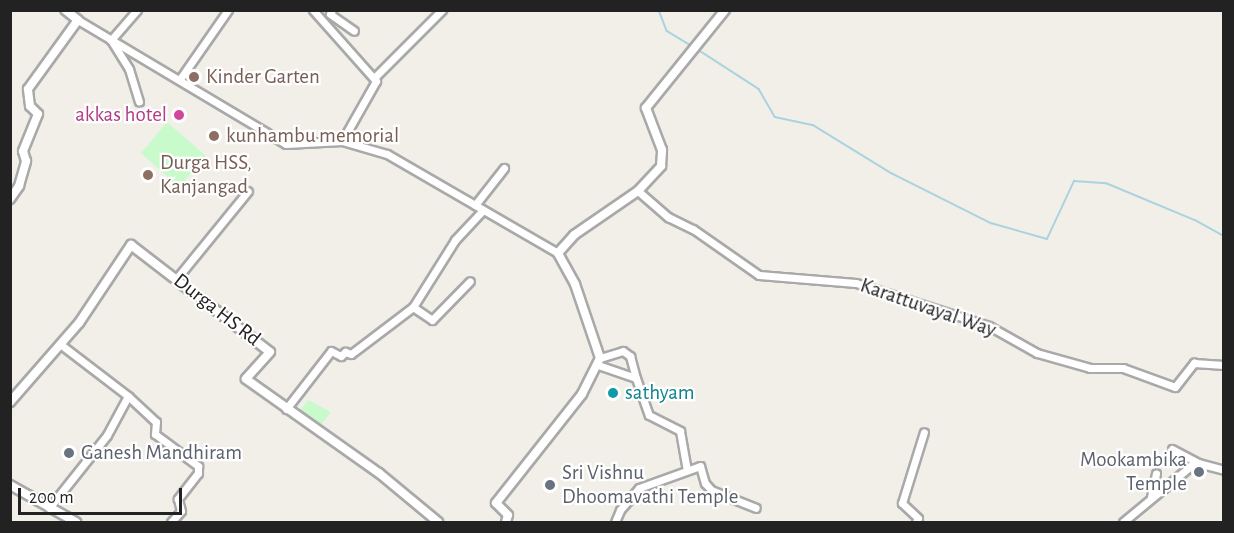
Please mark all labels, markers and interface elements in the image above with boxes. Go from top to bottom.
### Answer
place label: Kinder Garten [206,64,320,90]
marker: Kinder Garten [187,70,201,84]
place label: akkas hotel [75,102,167,128]
marker: akkas hotel [172,108,186,122]
place label: kunhambu memorial [226,123,399,149]
marker: kunhambu memorial [207,129,221,143]
place label: Durga HSS, Kanjangad [160,150,252,200]
marker: Durga HSS, Kanjangad [141,168,155,182]
street label: Durga HS Rd [168,268,266,352]
street label: Karattuvayal Way [857,273,999,343]
place label: sathyam [625,380,695,406]
marker: sathyam [606,386,620,400]
place label: Ganesh Mandhiram [81,440,242,466]
marker: Ganesh Mandhiram [62,446,76,460]
place label: Mookambika Temple [1080,447,1187,497]
place label: Sri Vishnu Dhoomavathi Temple [562,460,738,510]
marker: Mookambika Temple [1192,465,1206,479]
scale bar [21,476,184,514]
marker: Sri Vishnu Dhoomavathi Temple [543,478,557,492]
text: 200 m [29,489,74,507]

